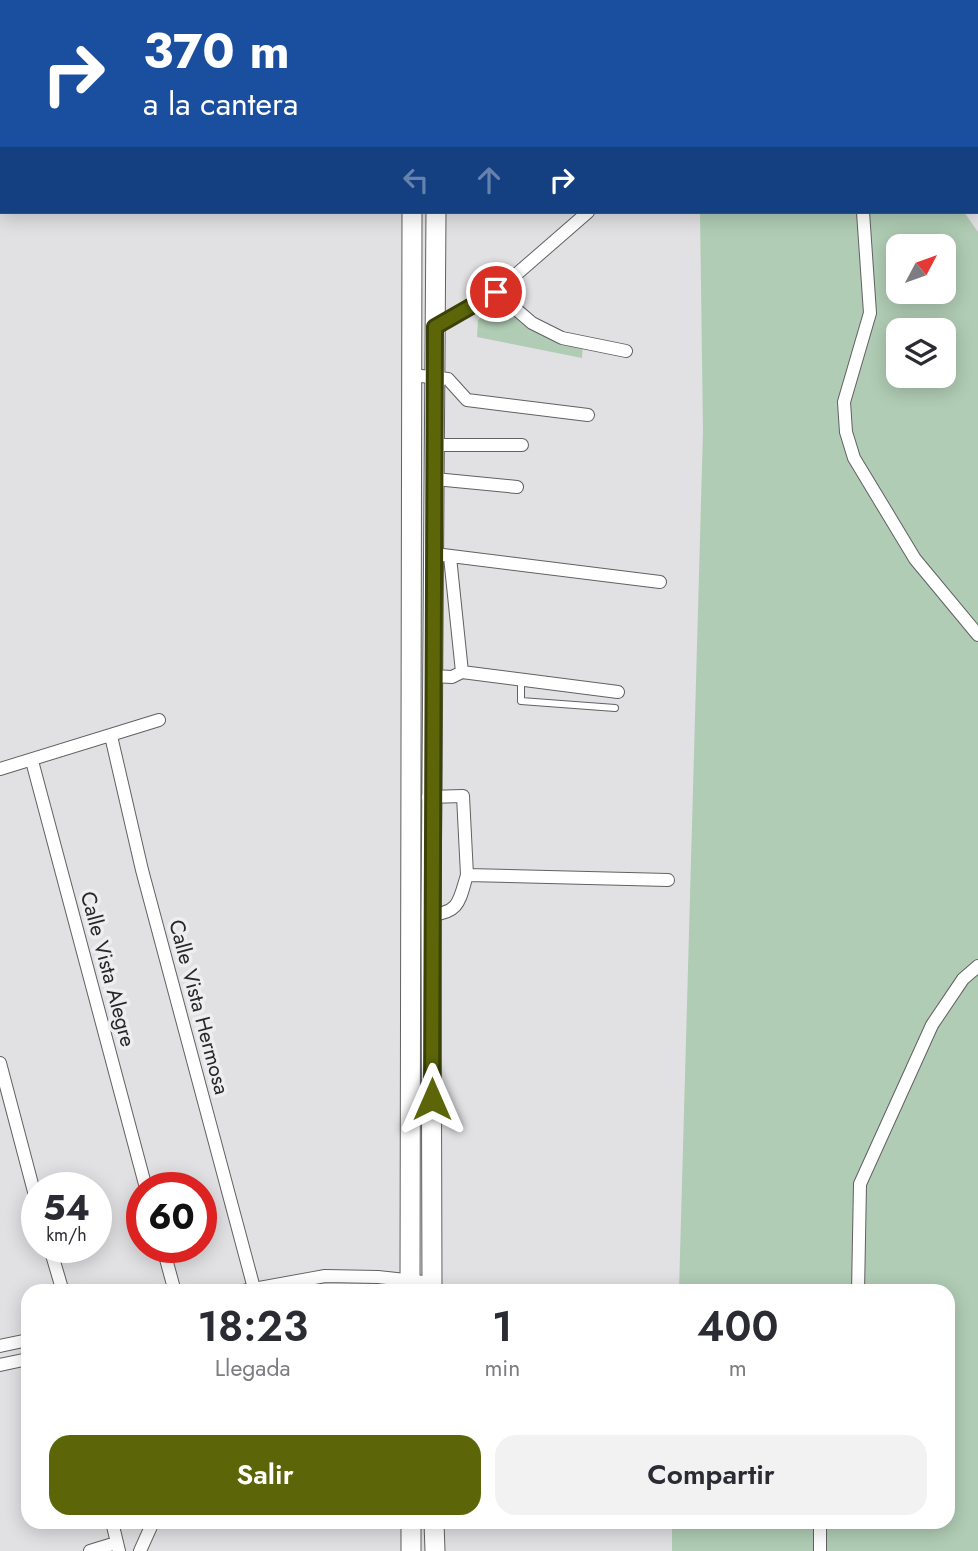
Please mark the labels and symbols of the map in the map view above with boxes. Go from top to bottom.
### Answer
north arrow [886,234,956,304]
pin [466,262,526,322]
street label: Calle Vista Alegre [73,888,143,1050]
street label: Calle Vista Hermosa [161,916,237,1098]
position arrow [395,1062,469,1136]
speed limit sign: 60 [126,1172,217,1263]

